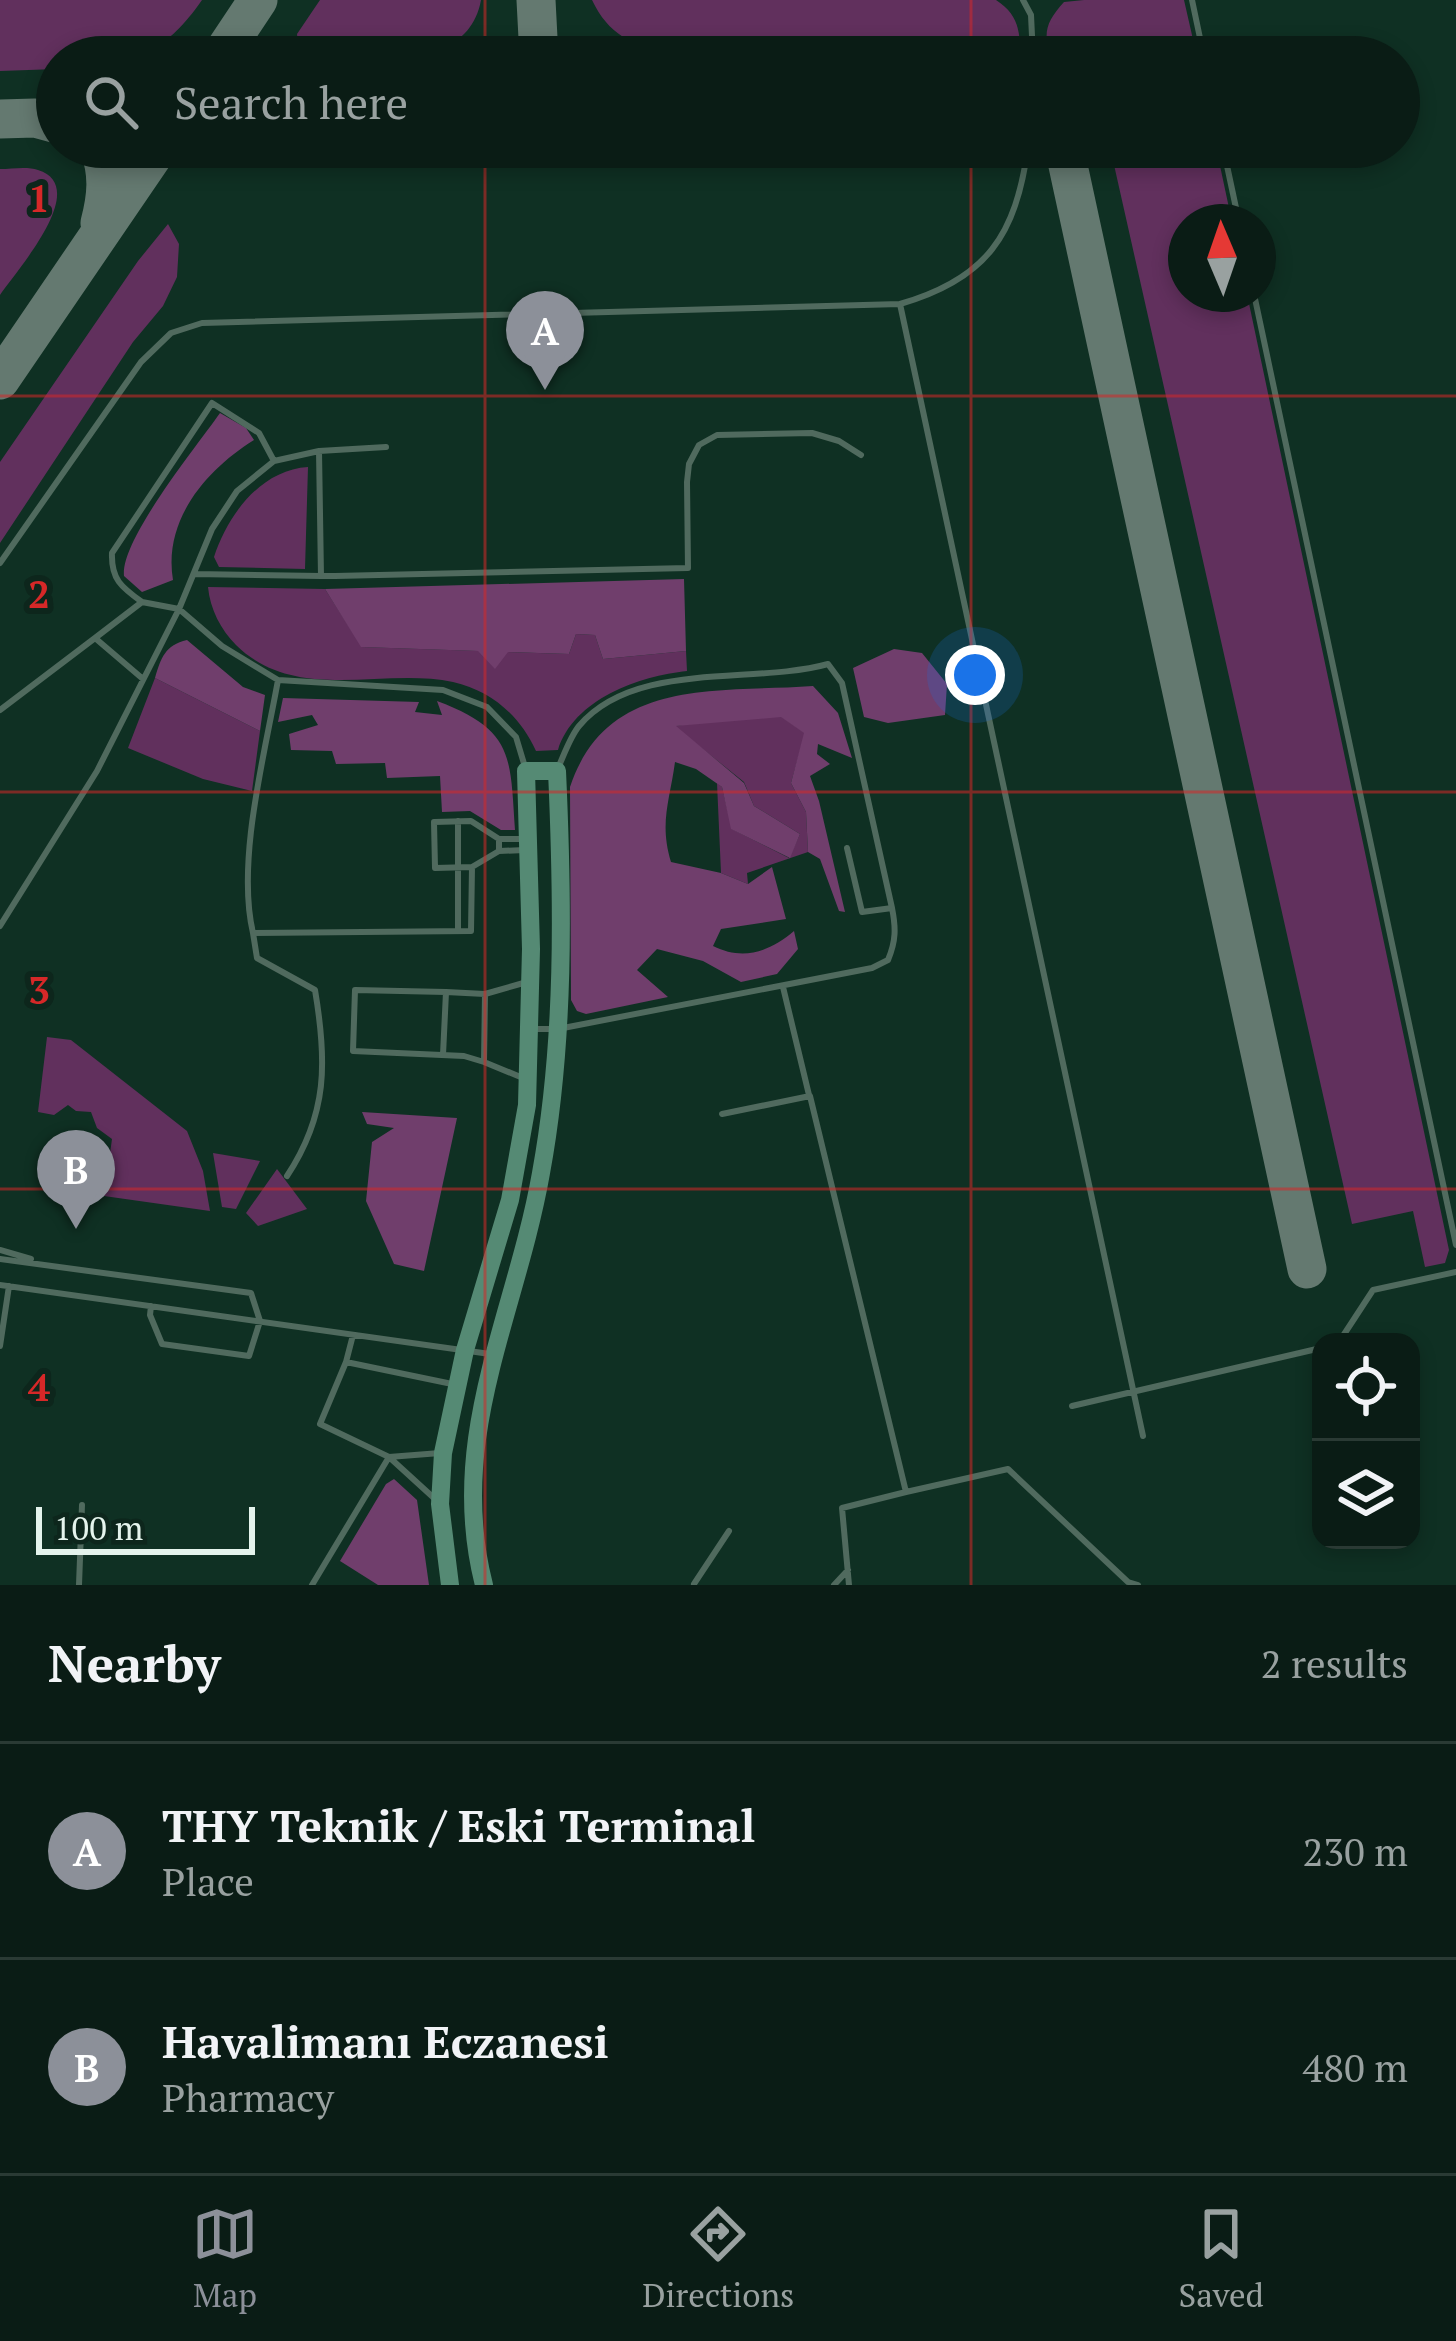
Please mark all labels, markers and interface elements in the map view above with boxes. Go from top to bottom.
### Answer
search box [36,36,1420,168]
icon: search [78,69,144,135]
text: Search here [174,72,408,132]
text: 1 [28,171,50,223]
north arrow [1168,204,1276,312]
pin: A [506,291,584,390]
text: 2 [28,567,50,619]
your location [945,645,1005,705]
text: 3 [28,963,50,1015]
pin: B [37,1130,115,1229]
map controls [1312,1333,1420,1549]
button: locate [1312,1333,1420,1441]
text: 4 [28,1360,50,1412]
button: layers [1312,1441,1420,1549]
scale bar [36,1501,255,1554]
text: 100 m [54,1506,143,1549]
text: Nearby [48,1629,221,1697]
text: 2 results [1261,1637,1408,1689]
text: THY Teknik / Eski Terminal [162,1795,756,1855]
text: A [73,1825,101,1877]
text: 230 m [1303,1825,1408,1877]
text: Place [162,1855,254,1907]
text: Havalimanı Eczanesi [162,2011,609,2071]
text: B [74,2041,100,2093]
text: 480 m [1303,2041,1408,2093]
text: Pharmacy [162,2071,334,2123]
tab: Map [192,2201,258,2316]
tab: Directions [642,2201,794,2316]
tab: Saved [1179,2201,1264,2316]

